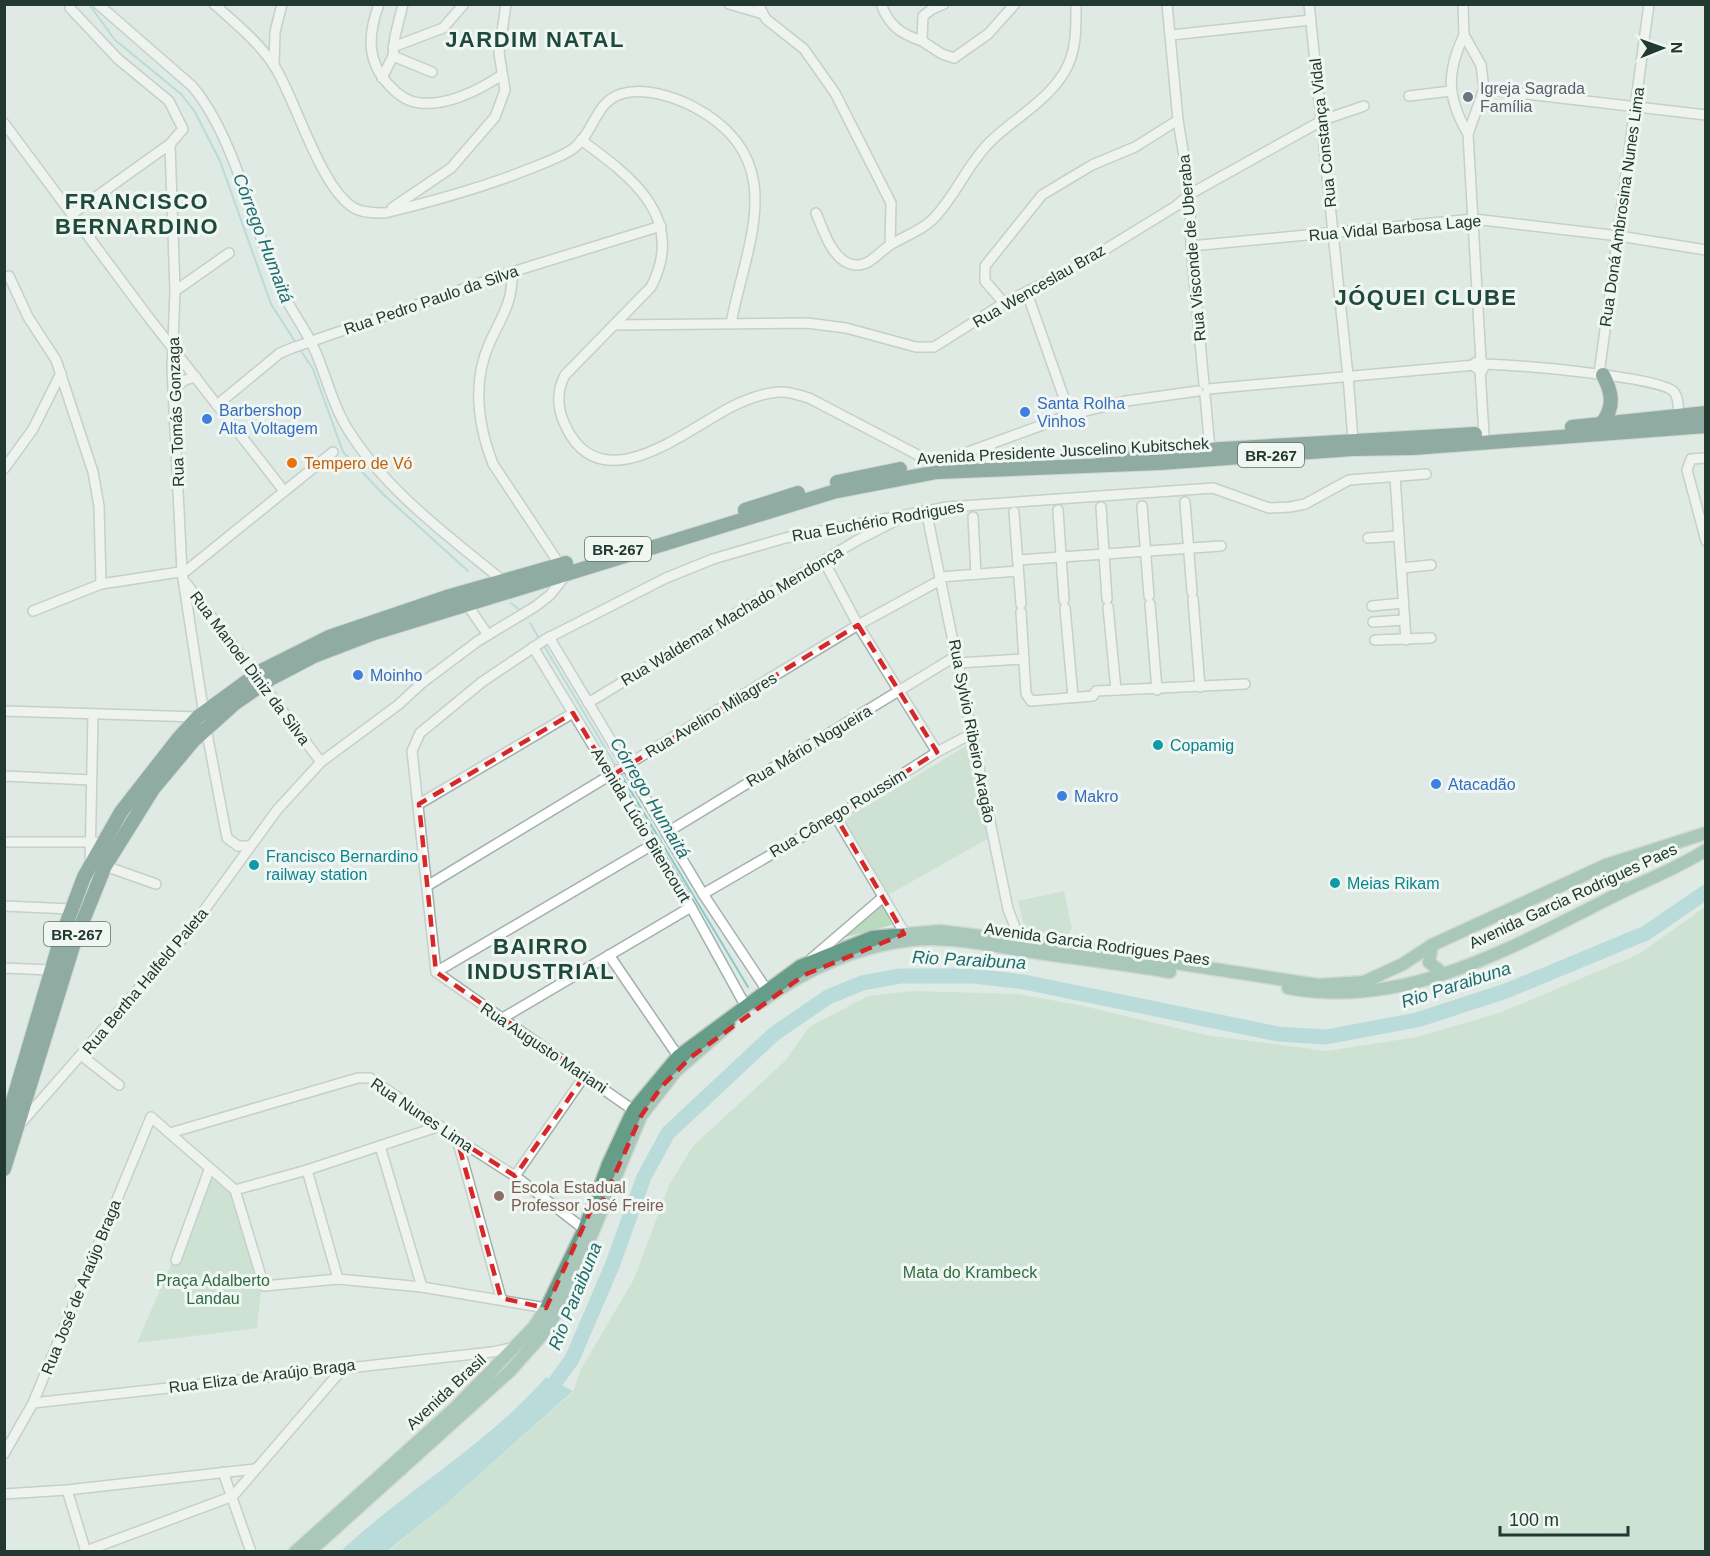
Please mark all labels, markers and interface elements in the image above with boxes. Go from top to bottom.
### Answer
north arrow [1632,18,1692,78]
district label: JARDIM NATAL [445,27,625,52]
text: N [1668,42,1685,54]
street label: Rua Constança Vidal [1307,58,1339,208]
place label: Igreja Sagrada Família [1480,80,1585,115]
street label: Rua Doná Ambrosina Nunes Lima [1597,86,1647,328]
marker: Igreja Sagrada Família [1461,90,1475,104]
street label: Rua Visconde de Uberaba [1175,154,1209,342]
water label: Córrego Humaitá [229,170,297,306]
district label: FRANCISCO BERNARDINO [55,189,219,239]
street label: Rua Vidal Barbosa Lage [1308,212,1482,244]
street label: Rua Wenceslau Braz [970,241,1108,331]
street label: Rua Pedro Paulo da Silva [342,262,520,338]
district label: JÓQUEI CLUBE [1334,285,1518,310]
street label: Rua Tomás Gonzaga [165,337,187,487]
place label: Santa Rolha Vinhos [1037,395,1125,430]
place label: Barbershop Alta Voltagem [219,402,318,437]
marker: Santa Rolha Vinhos [1018,405,1032,419]
marker: Barbershop Alta Voltagem [200,412,214,426]
street label: Avenida Presidente Juscelino Kubitschek [917,435,1210,467]
road number: BR-267 [1238,443,1304,467]
place label: Tempero de Vó [304,455,413,472]
marker: Tempero de Vó [285,456,299,470]
street label: Rua Euchério Rodrigues [791,497,965,545]
road number: BR-267 [585,537,651,561]
street label: Rua Waldemar Machado Mendonça [618,543,846,689]
street label: Rua Manoel Diniz da Silva [187,588,313,748]
street label: Rua Sylvio Ribeiro Aragão [946,638,998,824]
place label: Moinho [370,667,423,684]
marker: Moinho [351,668,365,682]
street label: Rua Avelino Milagres [642,669,780,761]
street label: Rua Mário Nogueira [743,702,875,790]
water label: Córrego Humaitá [606,734,694,862]
place label: Copamig [1170,737,1234,754]
marker: Copamig [1151,738,1165,752]
street label: Avenida Lúcio Bitencourt [588,745,694,906]
street label: Rua Cônego Roussim [767,765,909,861]
place label: Atacadão [1448,776,1516,793]
marker: Atacadão [1429,777,1443,791]
place label: Makro [1074,788,1119,805]
marker: Makro [1055,789,1069,803]
street label: Avenida Garcia Rodrigues Paes [1466,840,1680,952]
place label: Francisco Bernardino railway station [266,848,418,883]
marker: Francisco Bernardino railway station [247,858,261,872]
place label: Meias Rikam [1347,875,1439,892]
marker: Meias Rikam [1328,876,1342,890]
street label: Rua Bertha Halfeld Paleta [79,905,211,1057]
street label: Avenida Garcia Rodrigues Paes [983,920,1211,968]
road number: BR-267 [44,922,110,946]
district label: BAIRRO INDUSTRIAL [467,934,615,984]
water label: Rio Paraibuna [912,947,1026,973]
water label: Rio Paraibuna [1399,958,1513,1012]
street label: Rua Augusto Mariani [478,999,610,1097]
street label: Rua Nunes Lima [368,1075,476,1155]
place label: Escola Estadual Professor José Freire [511,1179,664,1214]
marker: Escola Estadual Professor José Freire [492,1189,506,1203]
street label: Rua José de Araújo Braga [38,1197,124,1377]
water label: Rio Paraibuna [544,1239,606,1353]
park label: Mata do Krambeck [903,1264,1038,1281]
park label: Praça Adalberto Landau [156,1272,270,1307]
street label: Avenida Brasil [403,1351,489,1433]
street label: Rua Eliza de Araújo Braga [168,1356,356,1396]
scale bar [1500,1499,1628,1537]
text: 100 m [1509,1510,1559,1530]

